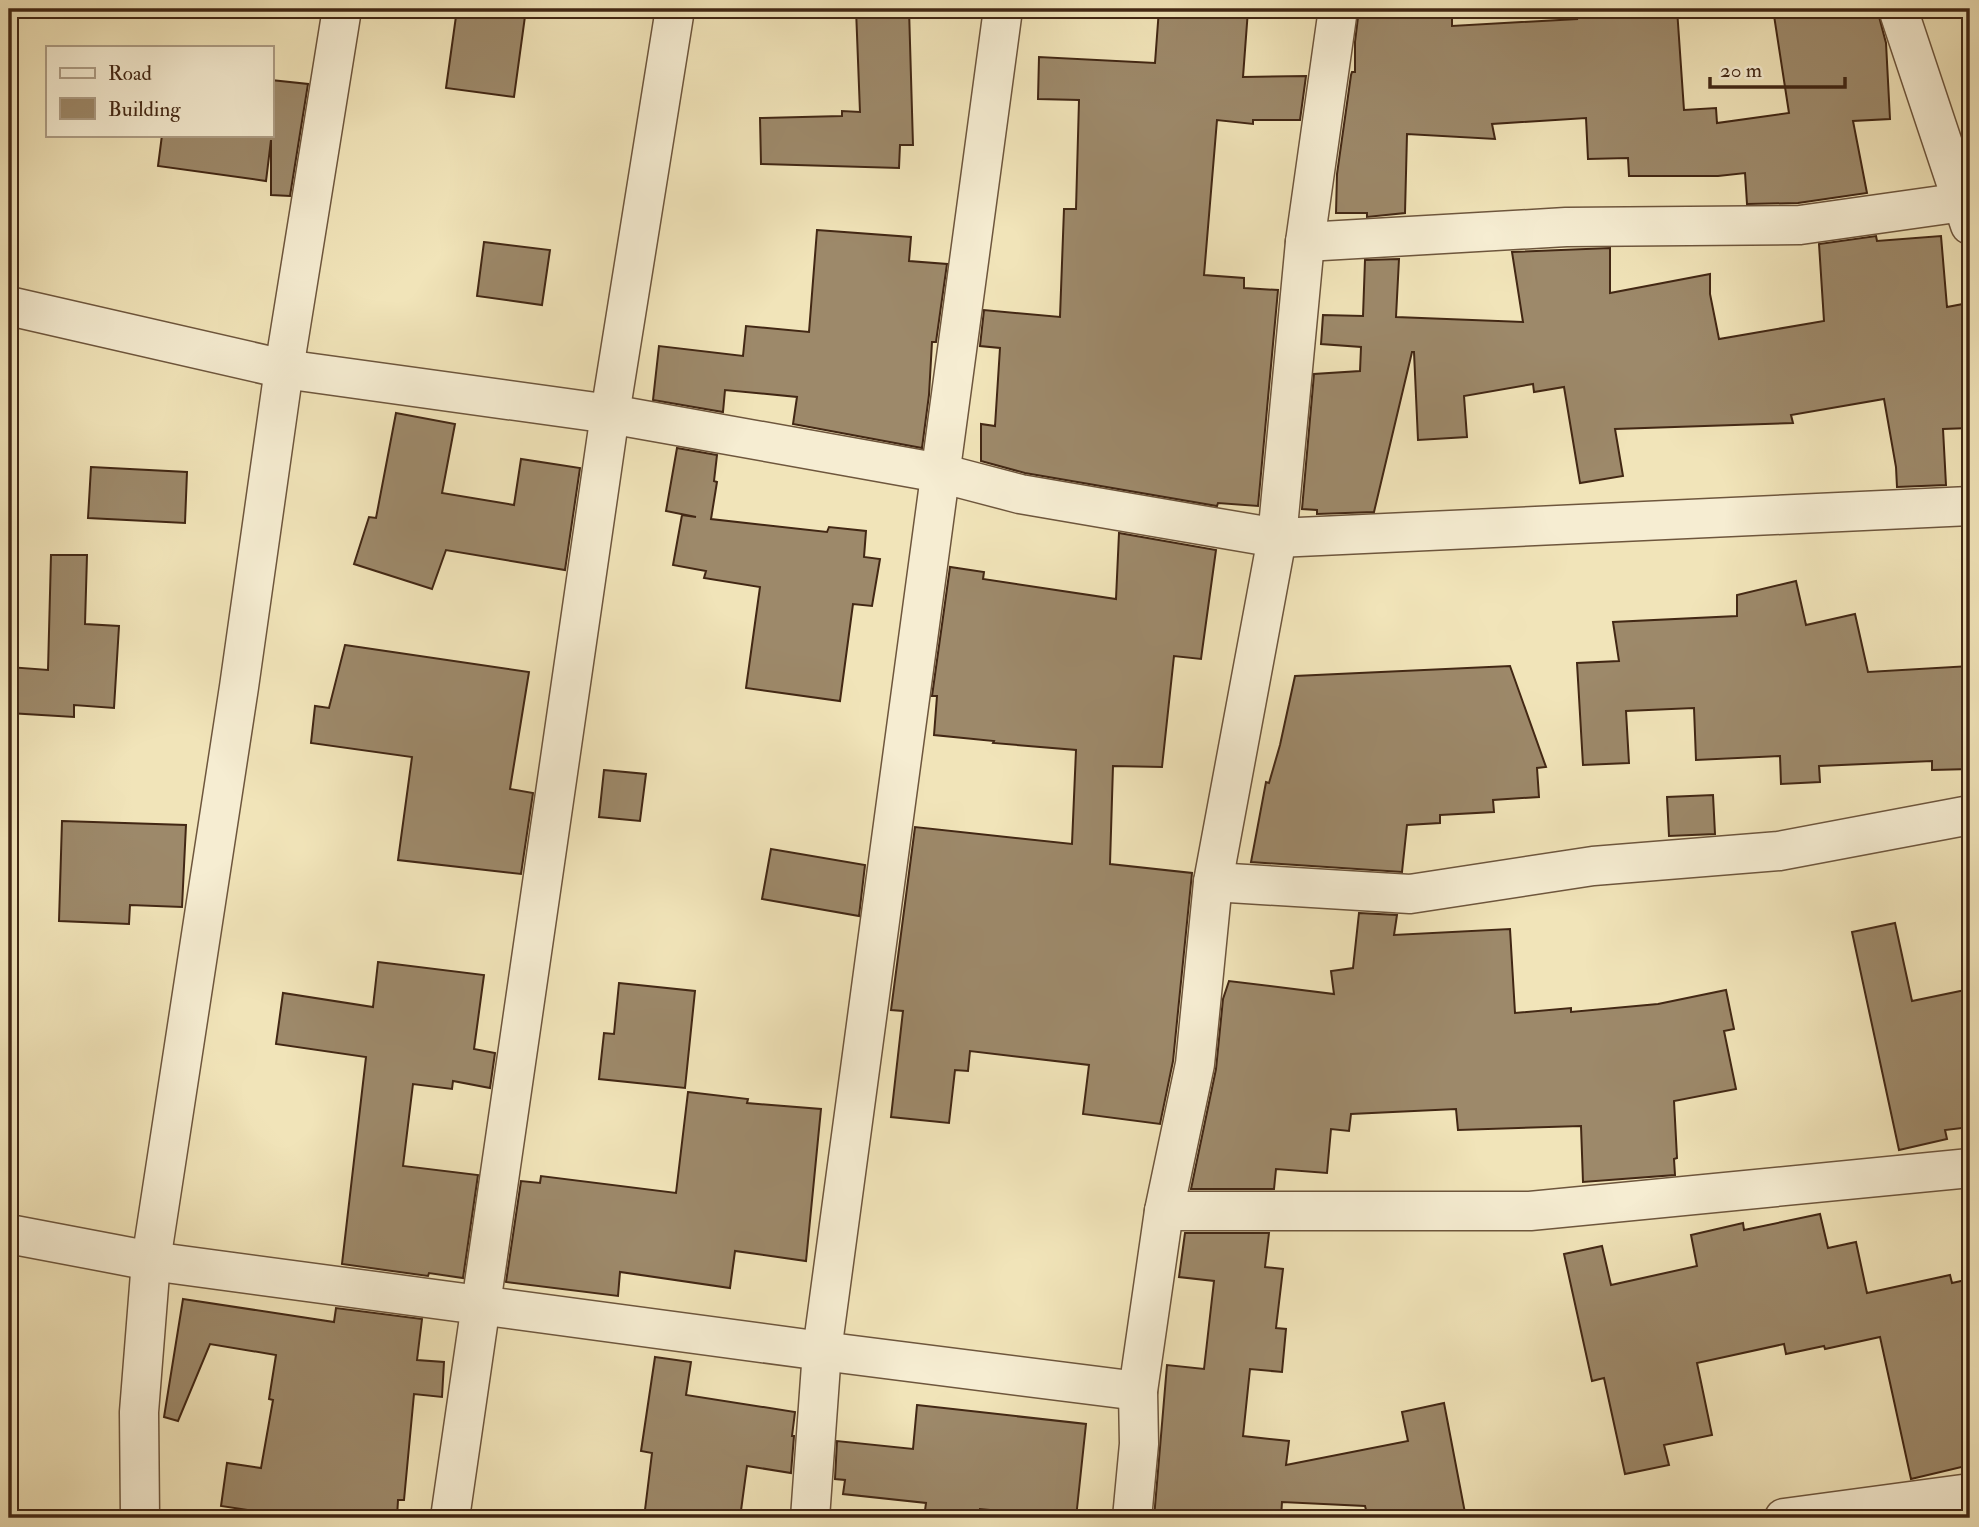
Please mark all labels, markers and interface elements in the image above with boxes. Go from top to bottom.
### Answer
legend [46,46,273,136]
scale bar [1710,46,1844,90]
text: 20 m [1720,57,1762,84]
text: Road [108,60,153,87]
text: Building [108,96,181,123]

